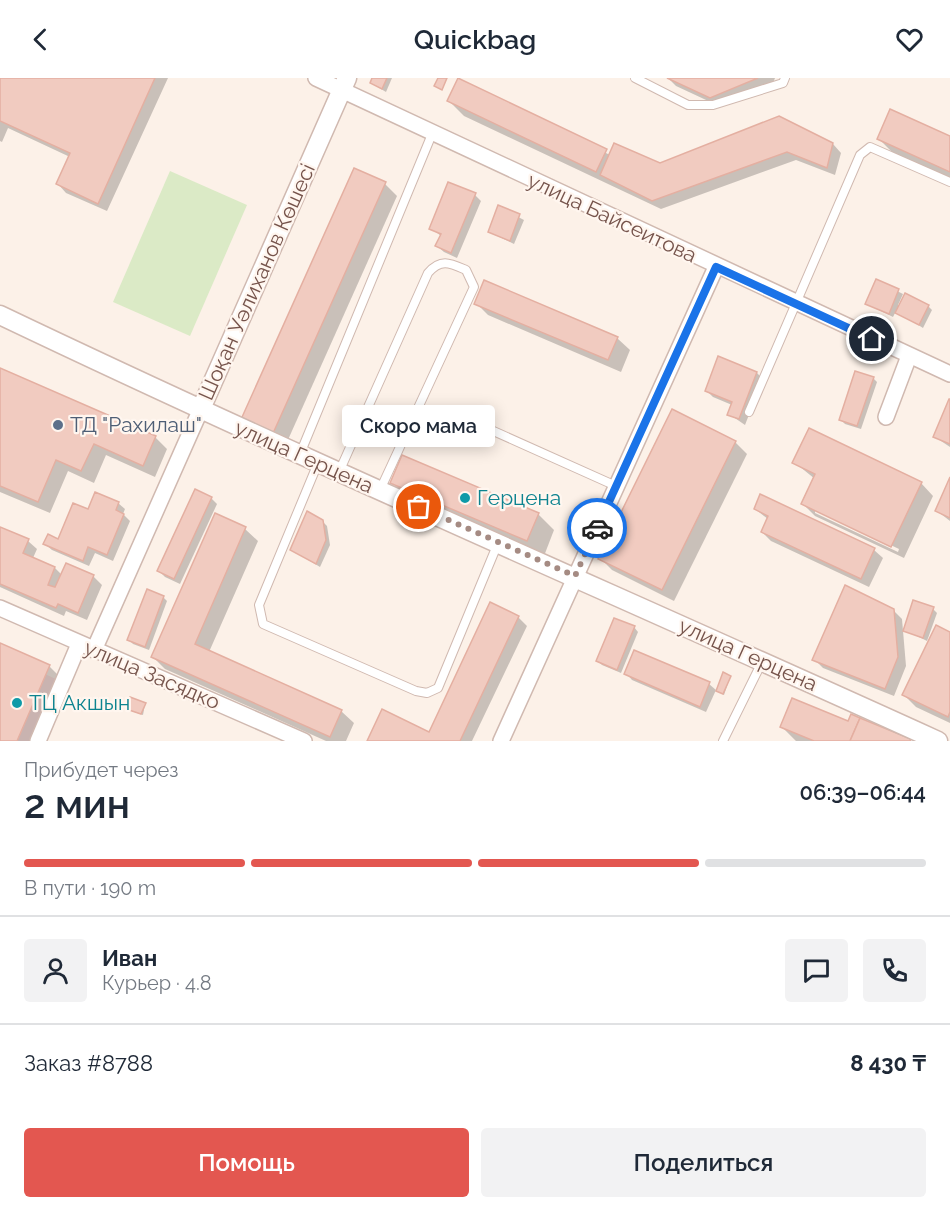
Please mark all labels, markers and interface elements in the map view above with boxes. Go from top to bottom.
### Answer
icon: back [24,23,57,56]
icon: heart [893,23,926,56]
text: Quickbag [414,24,536,55]
street label: Шоқан Уәлиханов Көшесі [193,160,320,404]
street label: улица Байсеитова [524,167,701,268]
pin [846,313,897,364]
icon: home [855,322,888,355]
callout: Скоро мама [342,405,496,447]
place label: ТД "Рахилаш" [70,412,202,437]
text: Скоро мама [360,414,477,438]
street label: улица Герцена [231,415,377,498]
marker: ТД "Рахилаш" [51,418,65,432]
pin [393,481,444,532]
place label: Герцена [477,485,561,510]
icon: bag [402,490,435,523]
marker: Герцена [458,491,472,505]
courier [567,498,627,558]
icon: car [581,512,614,545]
street label: улица Герцена [675,613,821,696]
street label: улица Засядко [81,635,224,714]
place label: ТЦ Акшын [29,690,130,715]
marker: ТЦ Акшын [10,696,24,710]
text: Прибудет через [24,758,178,782]
text: 06:39–06:44 [800,779,926,805]
text: 2 мин [24,781,130,827]
text: В пути · 190 m [24,876,156,900]
button: person [24,939,87,1002]
button: chat [785,939,848,1002]
button: phone [863,939,926,1002]
text: Иван [102,945,157,971]
text: Курьер · 4.8 [102,971,212,995]
text: Заказ #8788 [24,1050,153,1076]
text: 8 430 ₸ [850,1050,926,1076]
button: Помощь [24,1128,469,1197]
button: Поделиться [481,1128,926,1197]

